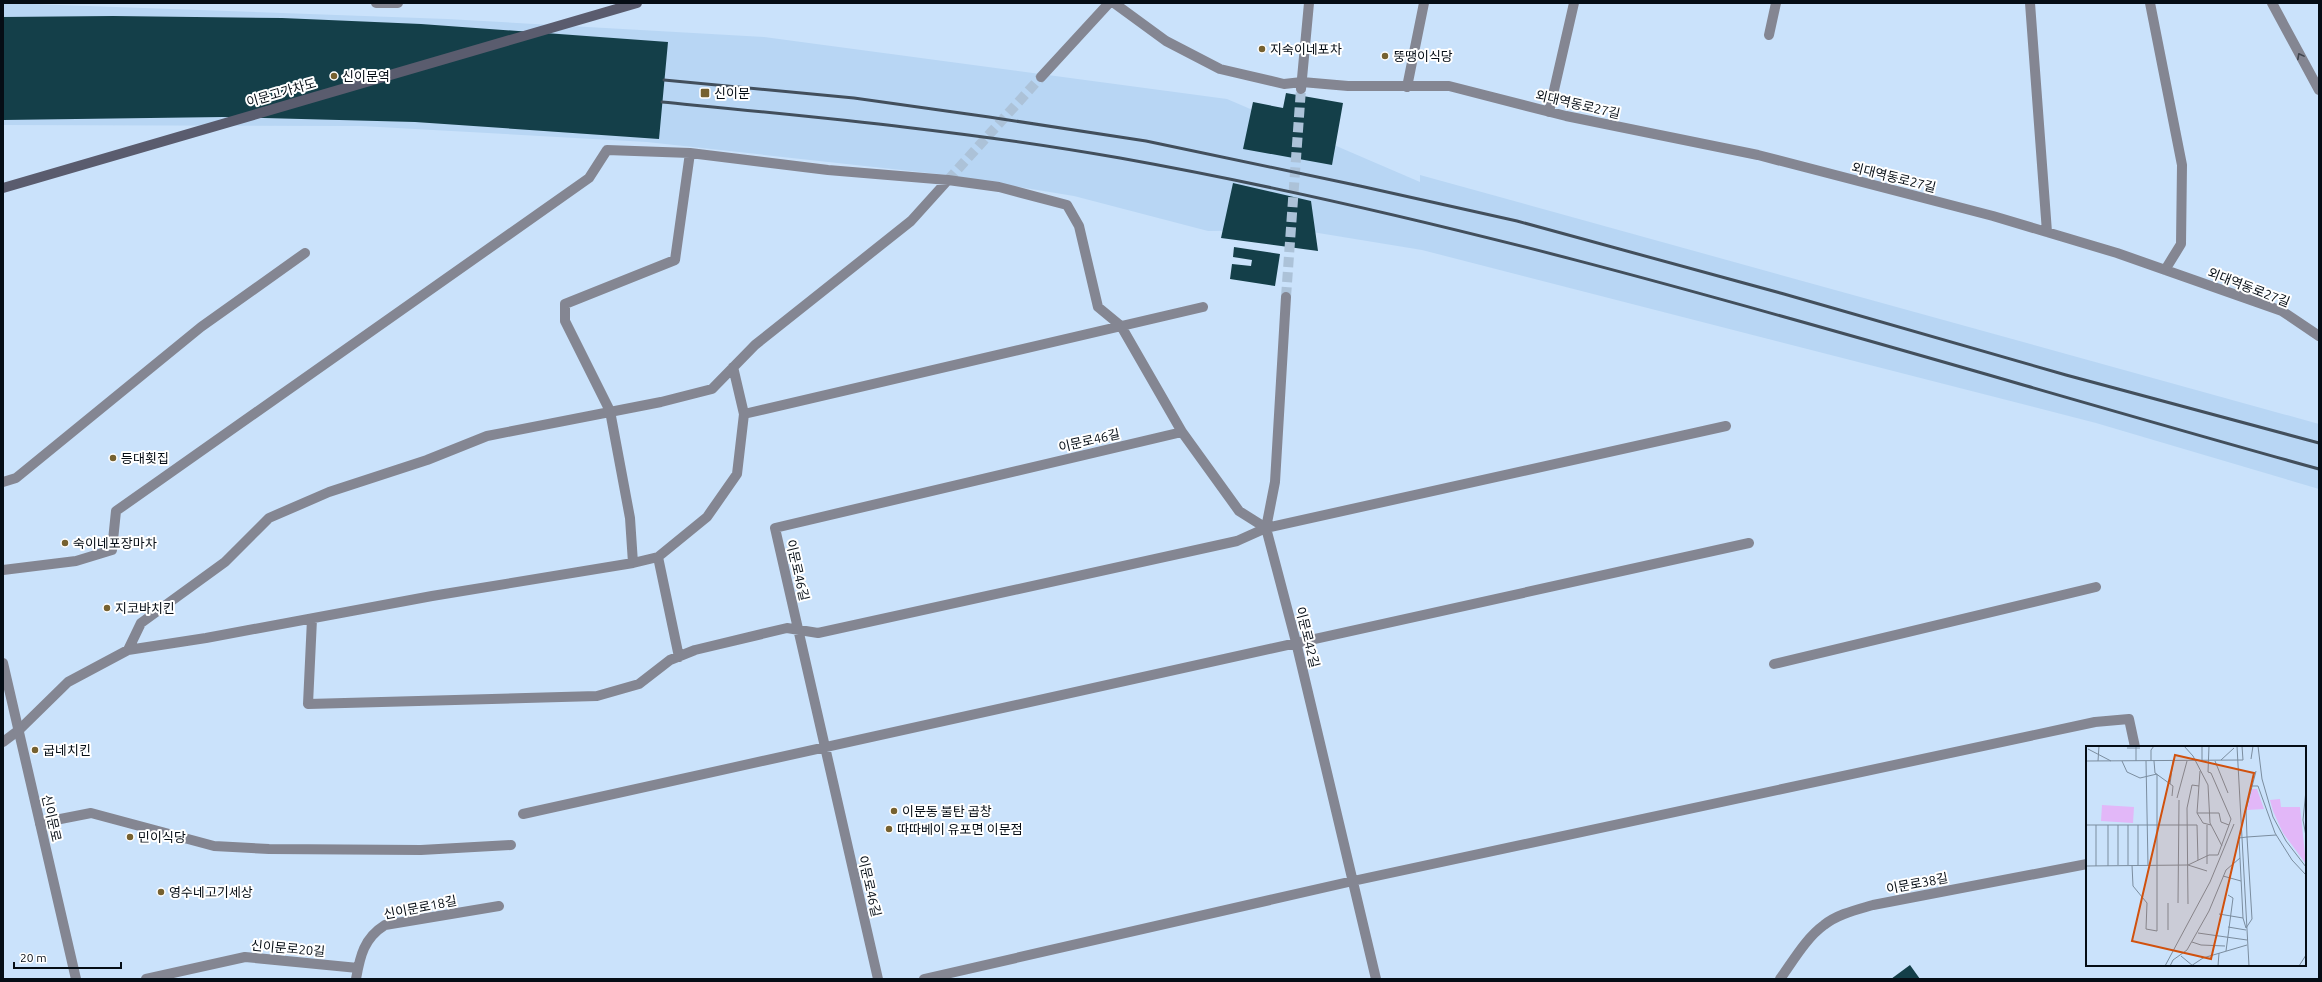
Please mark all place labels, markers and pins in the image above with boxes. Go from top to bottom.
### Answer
place label: 지숙이네포차 [1270,42,1342,56]
marker: 지숙이네포차 [1257,44,1267,54]
place label: 뚱땡이식당 [1393,49,1453,63]
marker: 뚱땡이식당 [1380,51,1390,61]
place label: 신이문역 [342,69,390,83]
marker: 신이문역 [329,71,339,81]
place label: 신이문 [714,86,750,100]
marker: 신이문 [699,87,711,99]
place label: 등대횟집 [121,451,169,465]
marker: 등대횟집 [108,453,118,463]
place label: 숙이네포장마차 [73,536,157,550]
marker: 숙이네포장마차 [60,538,70,548]
place label: 지코바치킨 [115,601,175,615]
marker: 지코바치킨 [102,603,112,613]
place label: 굽네치킨 [43,743,91,757]
marker: 굽네치킨 [30,745,40,755]
place label: 이문동 불탄 곱창 [902,804,992,818]
marker: 이문동 불탄 곱창 [889,806,899,816]
place label: 따따베이 유포면 이문점 [897,822,1023,836]
marker: 따따베이 유포면 이문점 [884,824,894,834]
place label: 민이식당 [138,830,186,844]
marker: 민이식당 [125,832,135,842]
place label: 영수네고기세상 [169,885,253,899]
marker: 영수네고기세상 [156,887,166,897]

